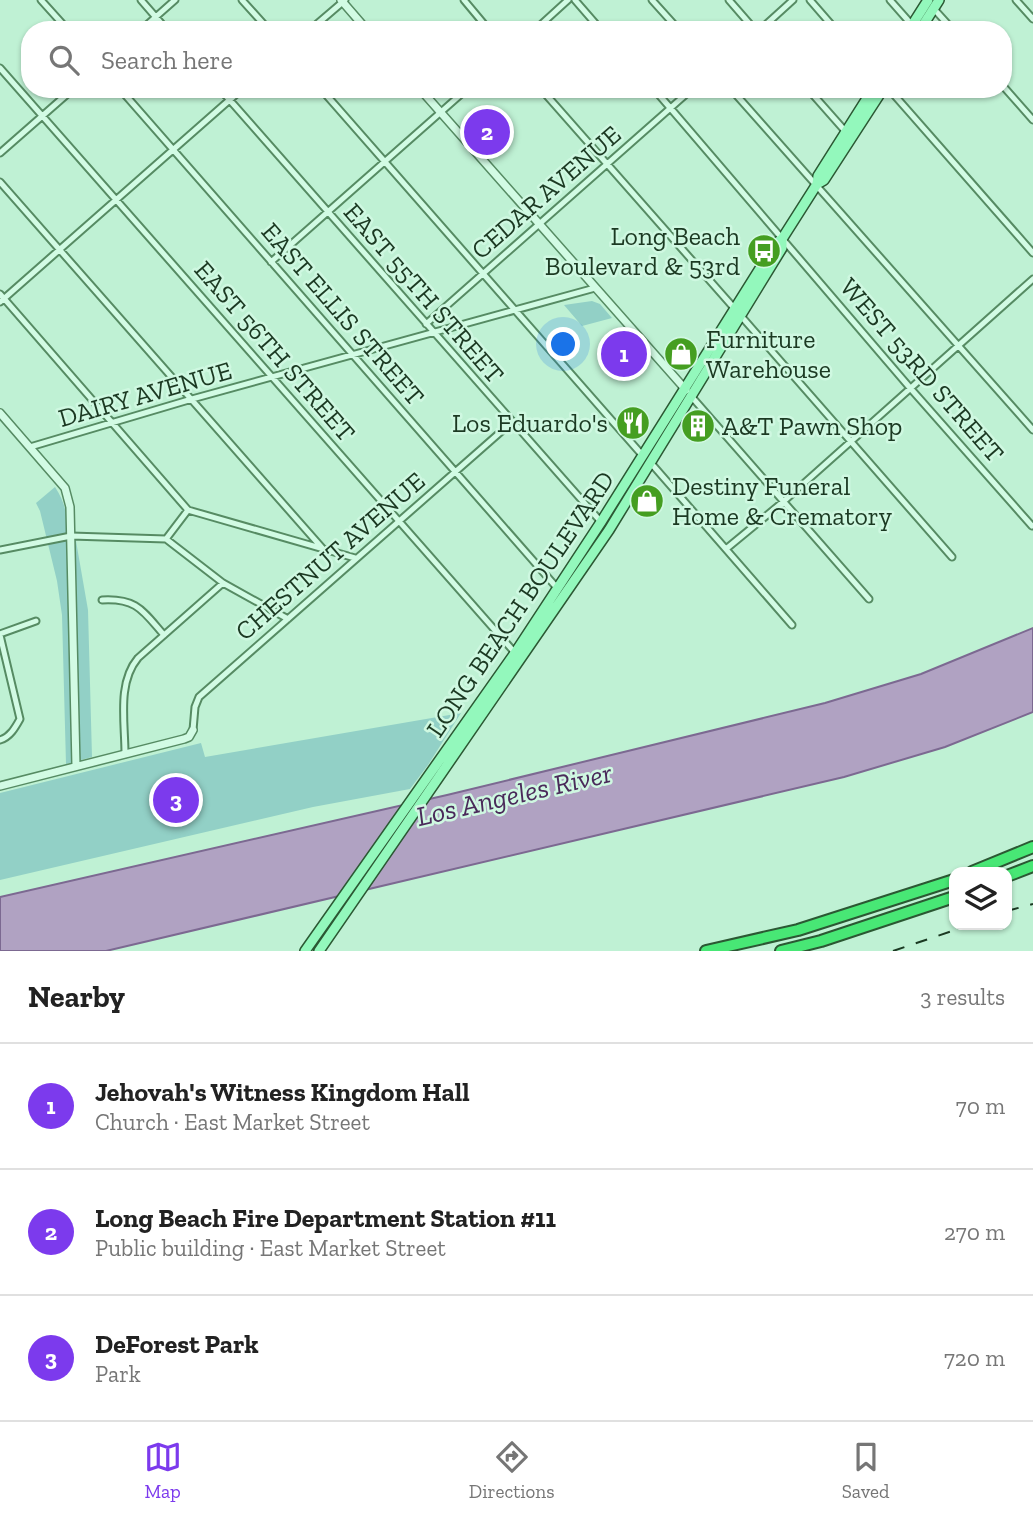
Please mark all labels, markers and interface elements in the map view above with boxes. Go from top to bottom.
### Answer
search box [21,21,1012,98]
icon: search [45,41,83,79]
text: Search here [101,44,233,76]
pin: 2 [464,106,510,158]
street label: CEDAR AVENUE [465,118,627,266]
street label: EAST 55TH STREET [337,196,511,390]
street label: EAST ELLIS STREET [255,216,431,412]
place label: Long Beach Boulevard & 53rd [545,220,740,282]
bus stop icon: Long Beach Boulevard & 53rd [745,232,783,270]
street label: EAST 56TH STREET [188,254,362,448]
street label: WEST 53RD STREET [833,271,1011,469]
place label: Furniture Warehouse [706,323,831,385]
your location [546,327,580,361]
pin: 1 [601,328,647,380]
shop icon: Furniture Warehouse [662,335,700,373]
street label: DAIRY AVENUE [55,354,235,434]
restaurant icon: Los Eduardo's [614,404,652,442]
place label: Los Eduardo's [452,407,608,439]
building icon: A&T Pawn Shop [679,407,717,445]
place label: A&T Pawn Shop [722,410,902,442]
street label: CHESTNUT AVENUE [229,465,431,647]
street label: LONG BEACH BOULEVARD [419,465,621,743]
place label: Destiny Funeral Home & Crematory [672,470,893,532]
shop icon: Destiny Funeral Home & Crematory [628,482,666,520]
water label: Los Angeles River [413,756,615,833]
pin: 3 [153,774,199,826]
map controls [949,867,1012,930]
button: layers [949,867,1012,930]
text: Nearby [28,979,125,1015]
text: 3 results [920,983,1005,1011]
text: Jehovah's Witness Kingdom Hall [95,1076,470,1108]
text: 1 [46,1092,56,1120]
text: 70 m [956,1092,1005,1120]
text: Church · East Market Street [95,1108,370,1136]
text: Long Beach Fire Department Station #11 [95,1202,556,1234]
text: 2 [45,1218,57,1246]
text: 270 m [944,1218,1005,1246]
text: Public building · East Market Street [95,1234,446,1262]
text: DeForest Park [95,1328,259,1360]
text: 3 [45,1344,57,1372]
text: 720 m [944,1344,1005,1372]
text: Park [95,1360,141,1388]
tab: Map [144,1438,182,1503]
tab: Directions [469,1438,555,1503]
tab: Saved [842,1438,889,1503]

